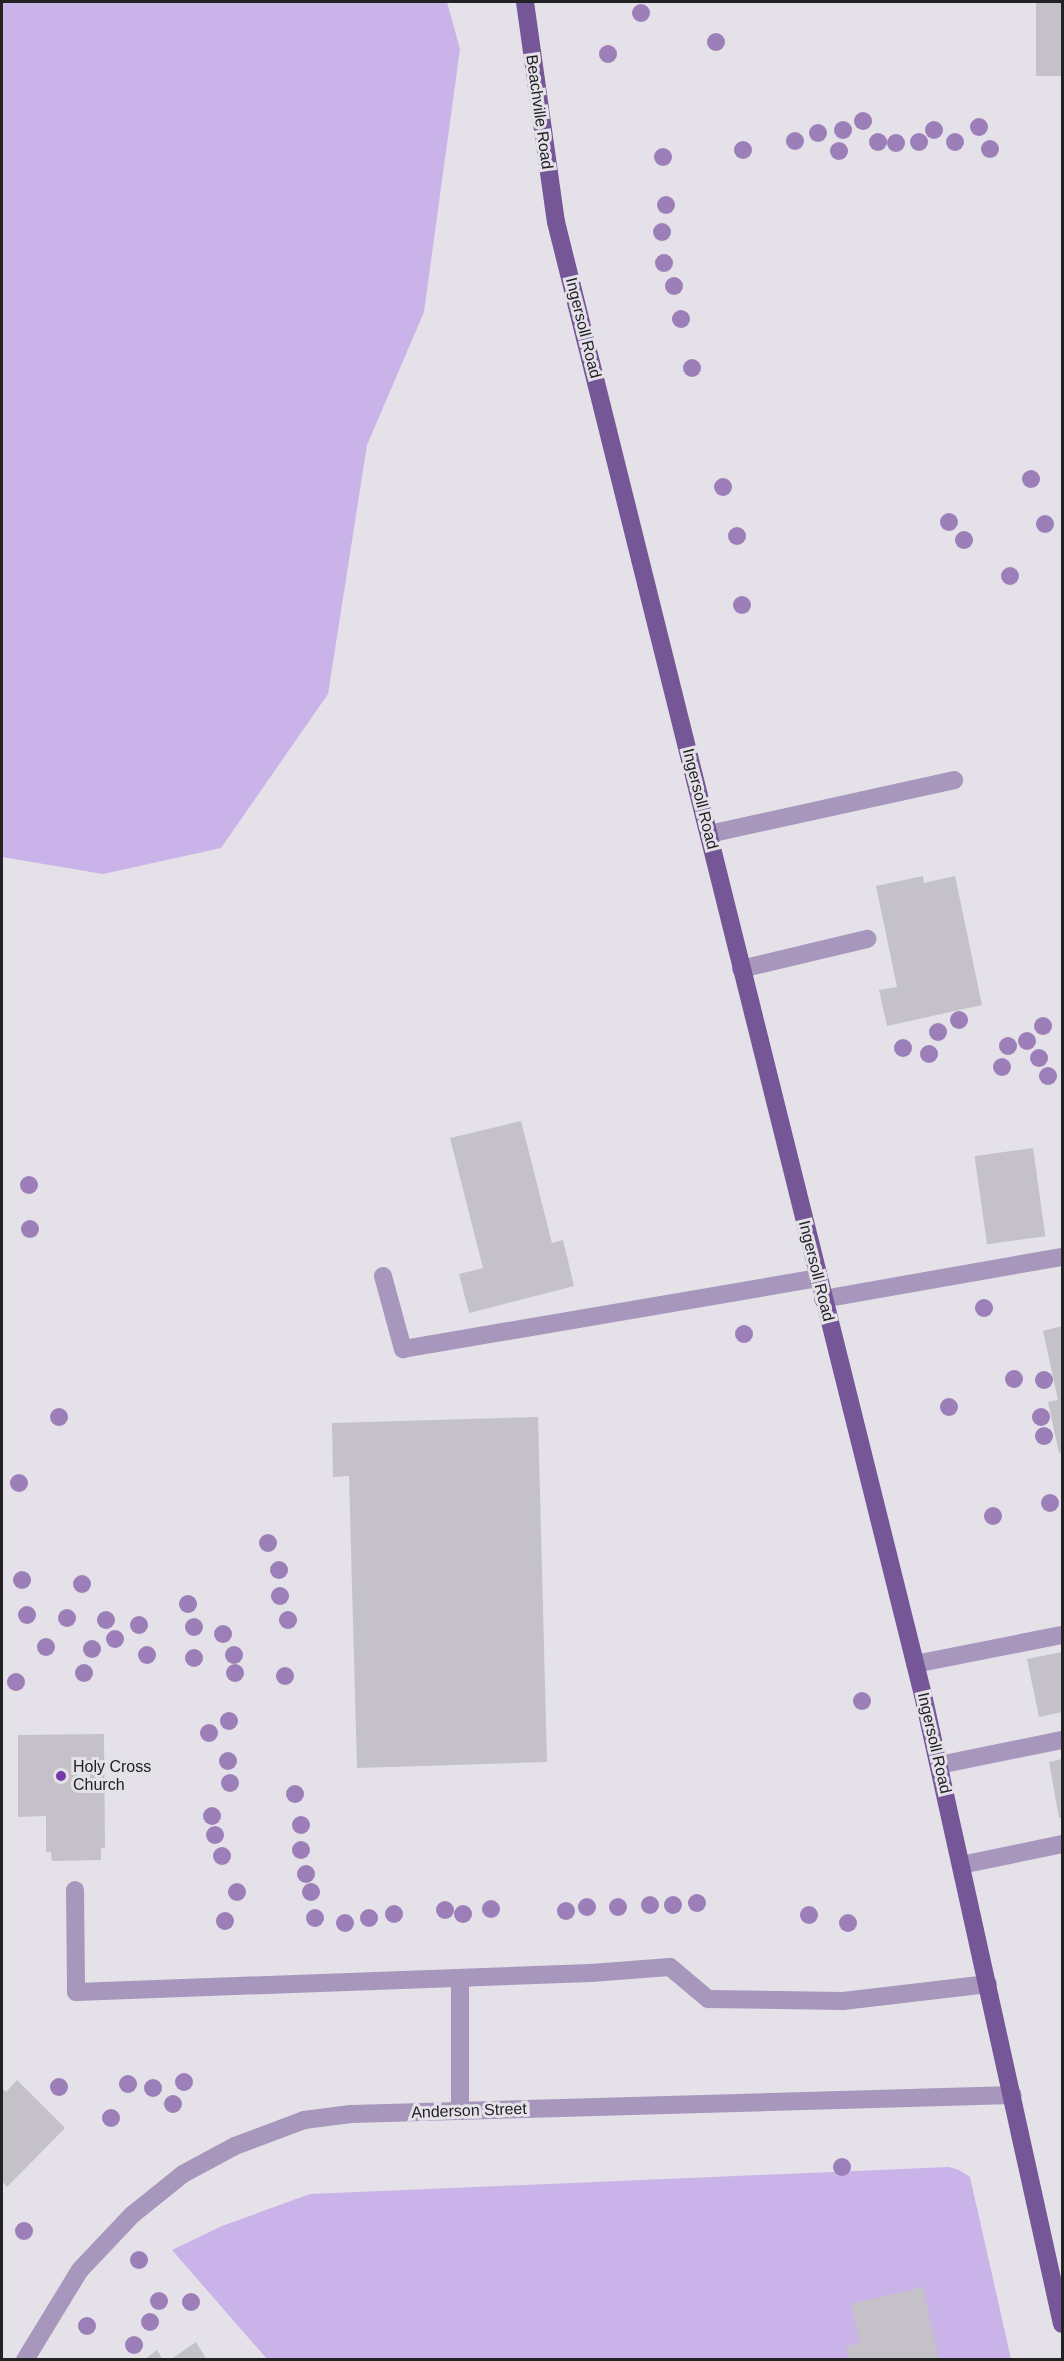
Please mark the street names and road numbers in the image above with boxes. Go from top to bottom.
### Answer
street label: Beachville Road [521,53,557,171]
street label: Ingersoll Road [561,276,605,380]
street label: Ingersoll Road [678,747,722,851]
street label: Ingersoll Road [794,1219,838,1323]
street label: Ingersoll Road [913,1691,955,1795]
street label: Anderson Street [411,2099,527,2123]

